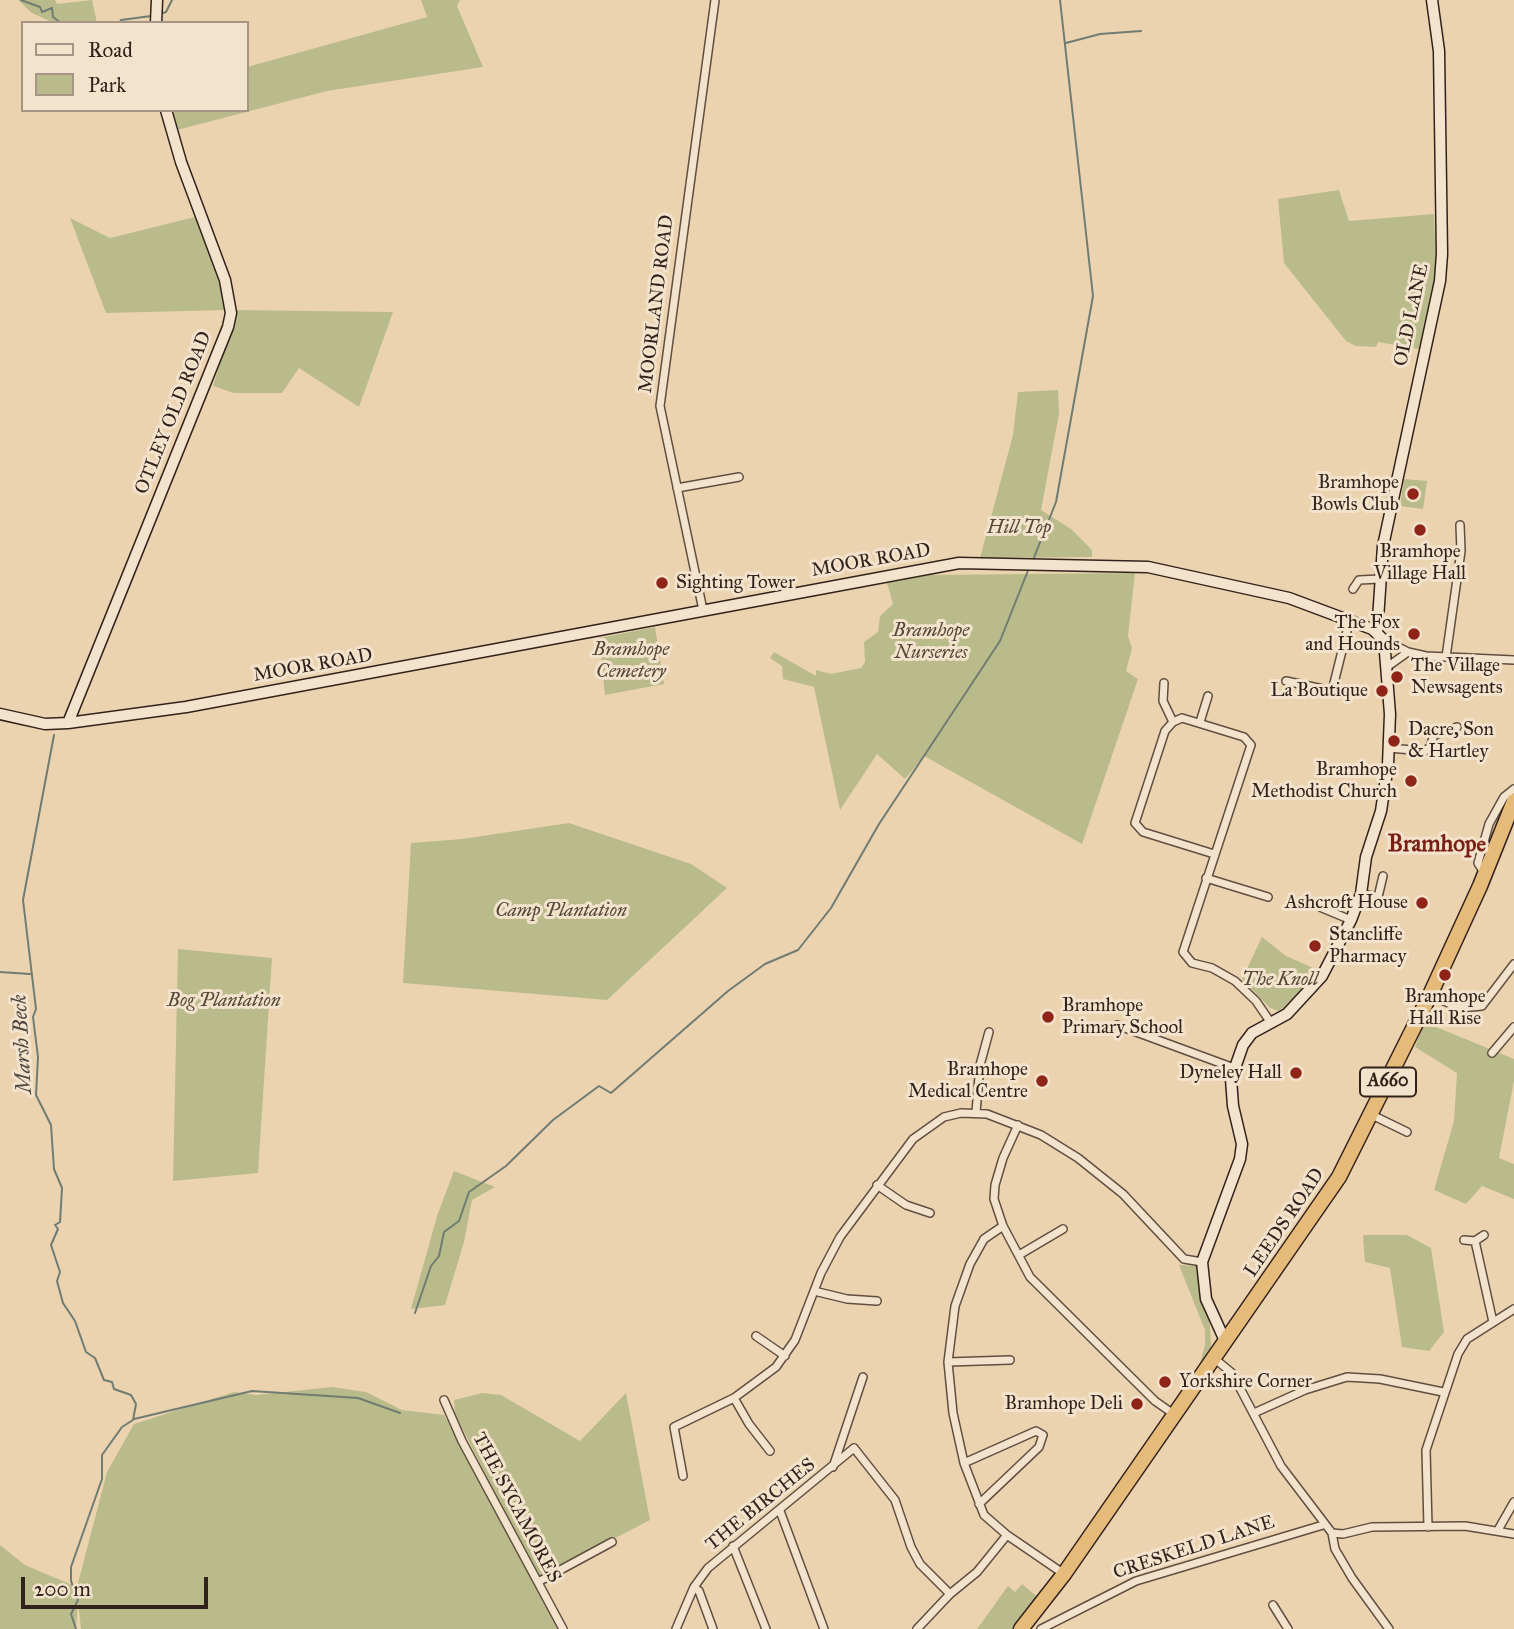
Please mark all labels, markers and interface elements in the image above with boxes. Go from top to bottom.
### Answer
legend [21,21,248,112]
text: Road [88,37,133,63]
text: Park [88,72,126,98]
street label: MOORLAND ROAD [635,214,679,394]
street label: OLD LANE [1390,262,1434,368]
street label: OTLEY OLD ROAD [131,328,217,498]
place label: Bramhope Bowls Club [1311,472,1399,516]
marker: Bramhope Bowls Club [1405,486,1421,502]
park label: Hill Top [987,517,1051,539]
marker: Bramhope Village Hall [1412,522,1428,538]
street label: MOOR ROAD [810,539,932,583]
place label: Bramhope Village Hall [1374,541,1466,585]
place label: Sighting Tower [676,572,795,594]
marker: Sighting Tower [654,575,670,591]
place label: The Fox and Hounds [1305,612,1400,656]
park label: Bramhope Nurseries [893,620,969,664]
marker: The Fox and Hounds [1406,626,1422,642]
park label: Bramhope Cemetery [593,639,669,683]
street label: MOOR ROAD [252,644,374,688]
place label: The Village Newsagents [1411,655,1503,699]
marker: The Village Newsagents [1389,669,1405,685]
place label: La Boutique [1270,680,1368,702]
marker: La Boutique [1374,683,1390,699]
place label: Dacre, Son & Hartley [1408,719,1494,763]
marker: Dacre, Son & Hartley [1386,733,1402,749]
place label: Bramhope Methodist Church [1251,759,1397,803]
marker: Bramhope Methodist Church [1403,773,1419,789]
district label: Bramhope [1388,831,1486,859]
place label: Ashcroft House [1285,892,1408,914]
marker: Ashcroft House [1414,895,1430,911]
park label: Camp Plantation [495,900,627,922]
place label: Stancliffe Pharmacy [1329,924,1406,968]
marker: Stancliffe Pharmacy [1307,938,1323,954]
marker: Bramhope Hall Rise [1437,967,1453,983]
park label: The Knoll [1242,969,1318,991]
place label: Bramhope Hall Rise [1404,986,1486,1030]
park label: Bog Plantation [167,990,281,1012]
water label: Marsh Beck [8,994,38,1094]
place label: Bramhope Primary School [1062,995,1183,1039]
marker: Bramhope Primary School [1040,1009,1056,1025]
place label: Bramhope Medical Centre [908,1059,1028,1103]
place label: Dyneley Hall [1179,1062,1282,1084]
marker: Dyneley Hall [1288,1065,1304,1081]
road number: A660 [1360,1068,1416,1097]
marker: Bramhope Medical Centre [1034,1073,1050,1089]
street label: LEEDS ROAD [1240,1164,1330,1282]
place label: Yorkshire Corner [1179,1371,1312,1393]
marker: Yorkshire Corner [1157,1374,1173,1390]
place label: Bramhope Deli [1004,1393,1123,1415]
marker: Bramhope Deli [1129,1396,1145,1412]
street label: THE SYCAMORES [467,1429,565,1587]
street label: THE BIRCHES [701,1454,821,1556]
street label: CRESKELD LANE [1111,1511,1277,1585]
scale bar [24,1562,212,1606]
text: 200 m [34,1576,91,1602]

